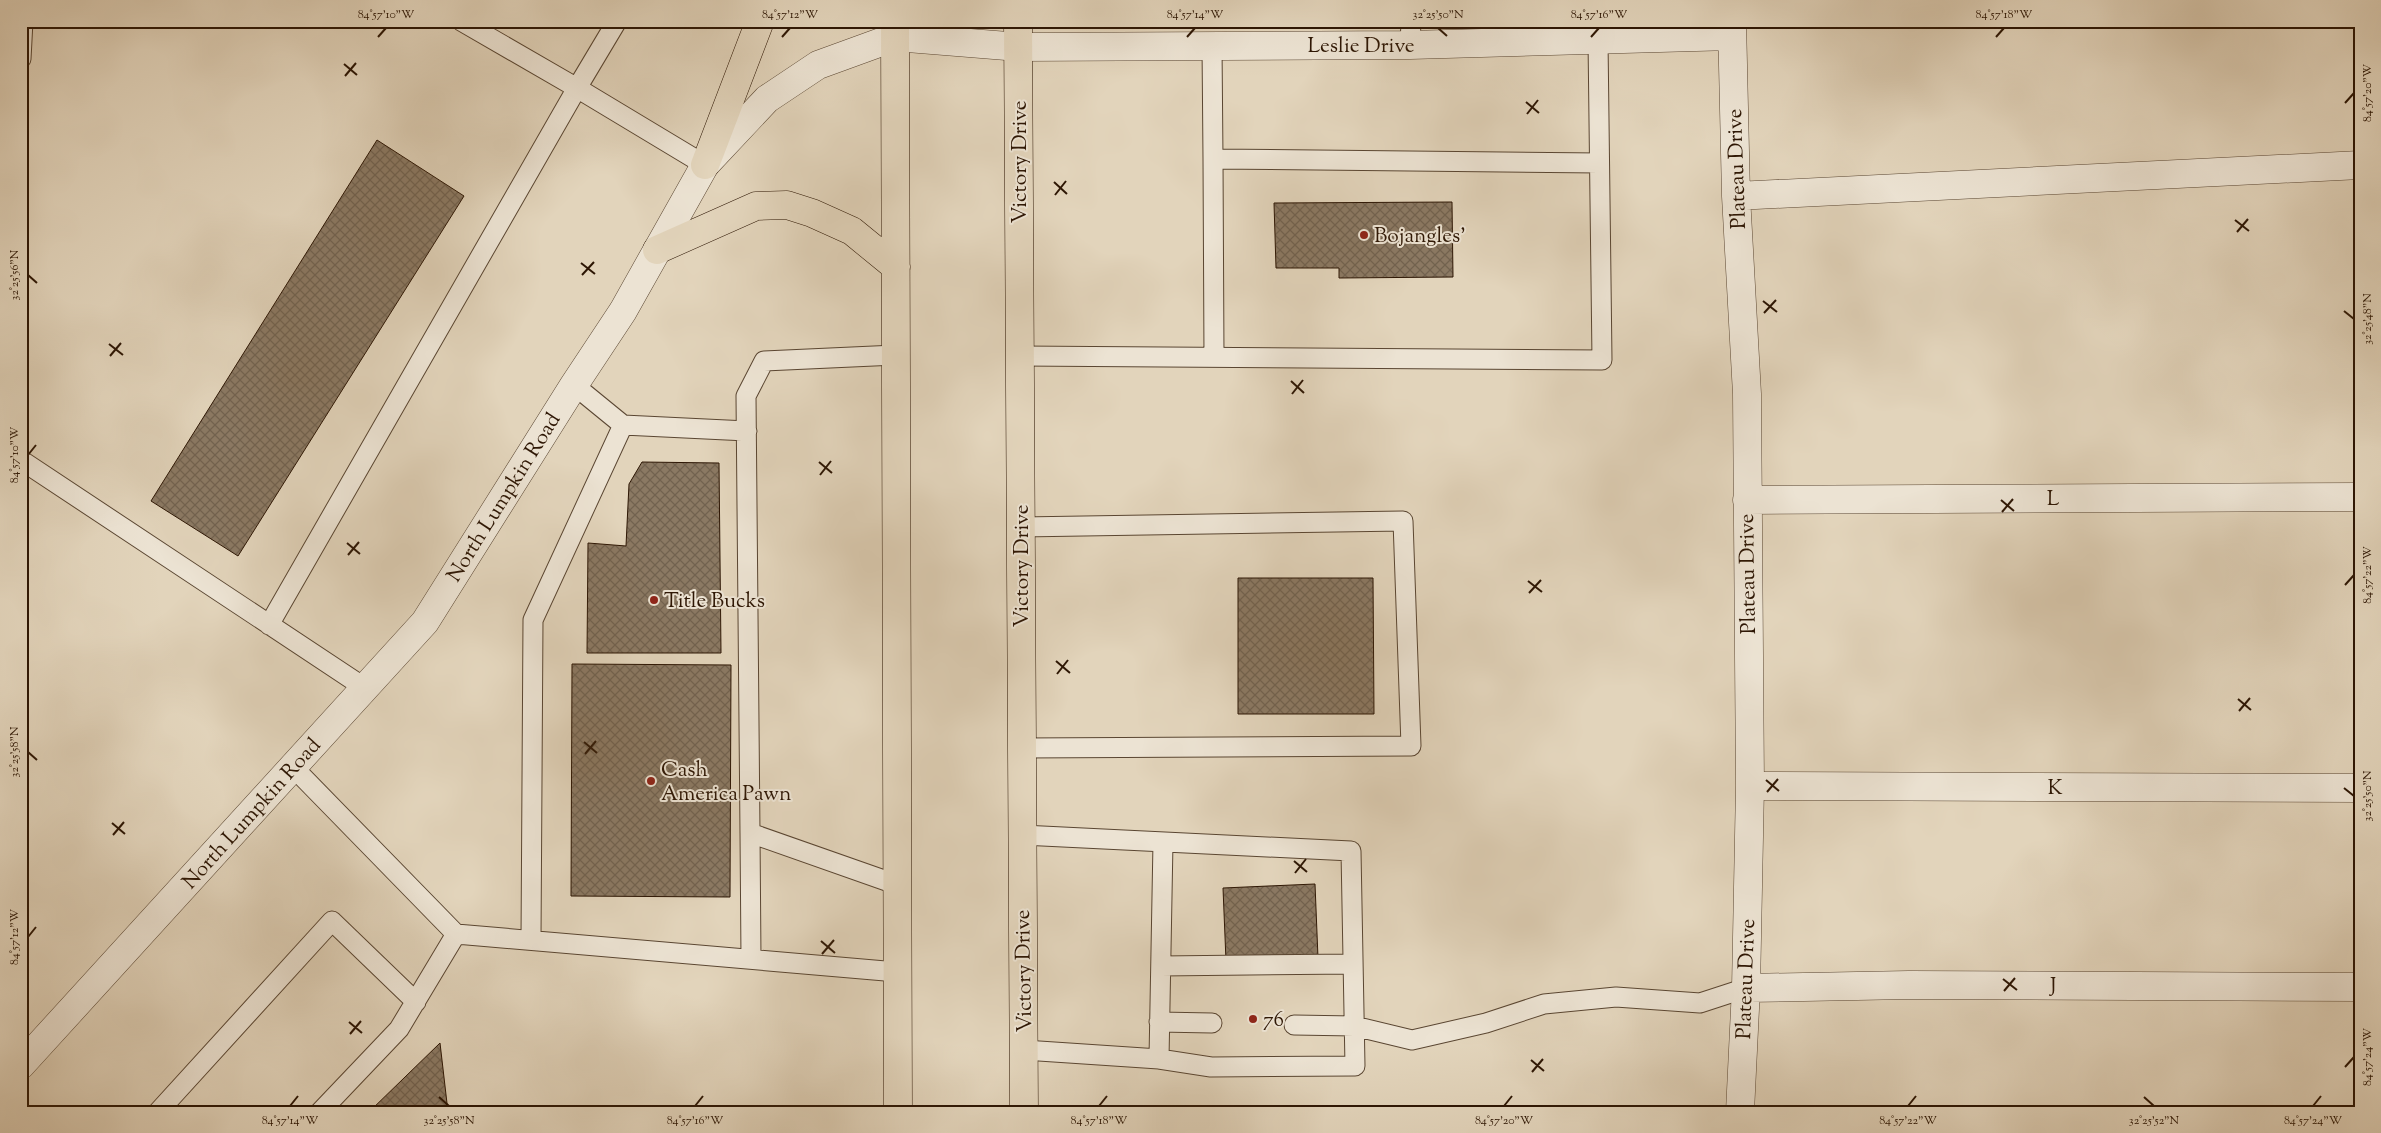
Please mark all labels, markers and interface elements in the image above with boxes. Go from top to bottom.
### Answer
text: 84°57'10"W [358,6,415,24]
text: 84°57'12"W [762,6,819,24]
text: 84°57'14"W [1167,6,1224,24]
text: 32°25'50"N [1413,6,1464,24]
text: 84°57'16"W [1571,6,1628,24]
text: 84°57'18"W [1976,6,2033,24]
street label: Leslie Drive [1307,32,1415,62]
text: 84°57'20"W [2359,63,2377,122]
street label: Victory Drive [1006,101,1036,223]
street label: Plateau Drive [1721,108,1755,230]
place label: Bojangles' [1374,222,1466,252]
marker: Bojangles' [1358,229,1370,241]
text: 32°25'56"N [6,249,24,300]
text: 32°25'48"N [2359,293,2377,345]
street label: North Lumpkin Road [440,407,569,589]
text: 84°57'10"W [6,426,24,483]
street label: L [2047,485,2060,515]
street label: Victory Drive [1008,505,1038,627]
street label: Plateau Drive [1733,513,1765,635]
text: 84°57'22"W [2359,546,2377,604]
place label: Title Bucks [664,587,765,617]
marker: Title Bucks [648,594,660,606]
text: 32°25'58"N [6,726,24,777]
street label: North Lumpkin Road [176,732,329,897]
place label: Cash America Pawn [661,756,791,810]
text: 32°25'50"N [2359,770,2377,821]
street label: K [2047,774,2063,804]
marker: Cash America Pawn [645,775,657,787]
text: 84°57'12"W [6,908,24,965]
street label: Victory Drive [1009,909,1041,1033]
street label: Plateau Drive [1730,918,1764,1040]
street label: J [2049,972,2056,1002]
place label: 76 [1263,1006,1284,1036]
marker: 76 [1247,1013,1259,1025]
text: 84°57'24"W [2359,1027,2377,1086]
text: 84°57'14"W [262,1112,319,1130]
text: 32°25'58"N [424,1112,475,1130]
text: 84°57'16"W [667,1112,724,1130]
text: 84°57'18"W [1071,1112,1128,1130]
text: 84°57'20"W [1475,1112,1534,1130]
text: 84°57'22"W [1879,1112,1937,1130]
text: 32°25'52"N [2129,1112,2180,1130]
text: 84°57'24"W [2284,1112,2343,1130]

